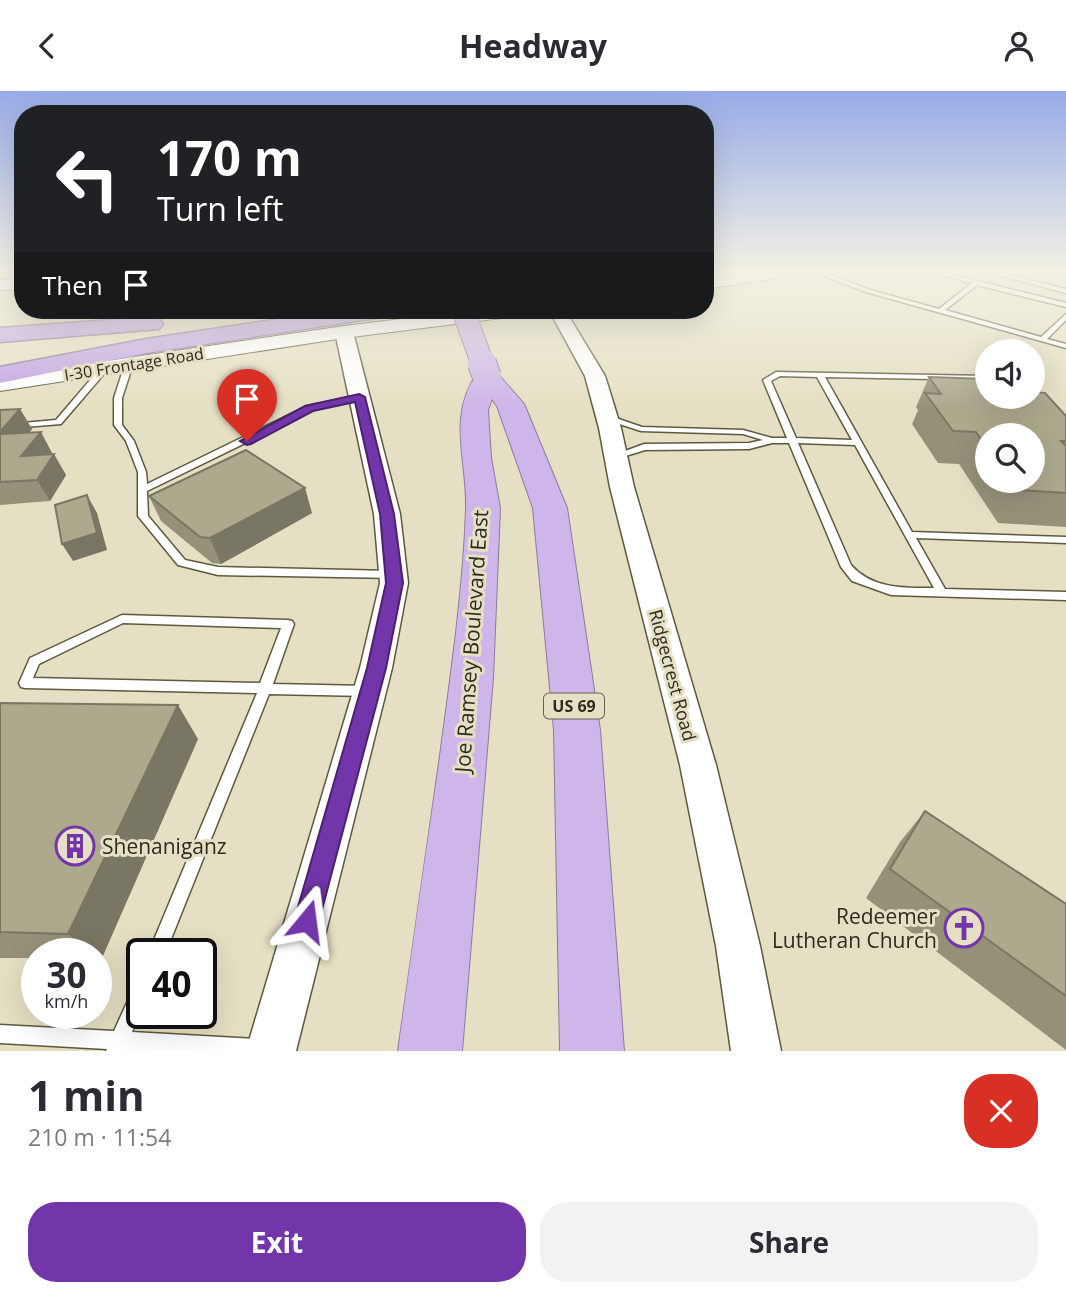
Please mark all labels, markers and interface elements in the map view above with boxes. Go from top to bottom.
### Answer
text: Headway [459,24,607,67]
icon: back [28,27,66,65]
icon: person [1000,27,1038,65]
text: 170 m [157,124,302,190]
icon: left [42,133,133,224]
text: Turn left [157,187,283,230]
icon: arrive [117,266,155,304]
text: Then [42,267,103,303]
map controls [975,339,1045,493]
button: sound [975,339,1045,409]
street label: I-30 Frontage Road [63,342,205,386]
pin [217,369,277,441]
icon: arrive [228,380,266,418]
button: search [975,423,1045,493]
street label: Joe Ramsey Boulevard East [448,509,494,775]
street label: Ridgecrest Road [644,607,702,743]
road number: US 69 [544,693,604,719]
building icon: Shenaniganz [54,825,96,867]
place label: Shenaniganz [102,832,227,860]
position arrow [270,884,344,958]
place label: Redeemer Lutheran Church [772,902,937,954]
church icon: Redeemer Lutheran Church [943,907,985,949]
speed limit sign: 40 [126,938,217,1029]
text: 30 [46,951,87,998]
text: km/h [45,989,88,1013]
text: 1 min [28,1066,145,1123]
button: close [964,1074,1038,1148]
text: 210 m · 11:54 [28,1121,171,1153]
button: Exit [28,1202,526,1282]
button: Share [540,1202,1038,1282]

